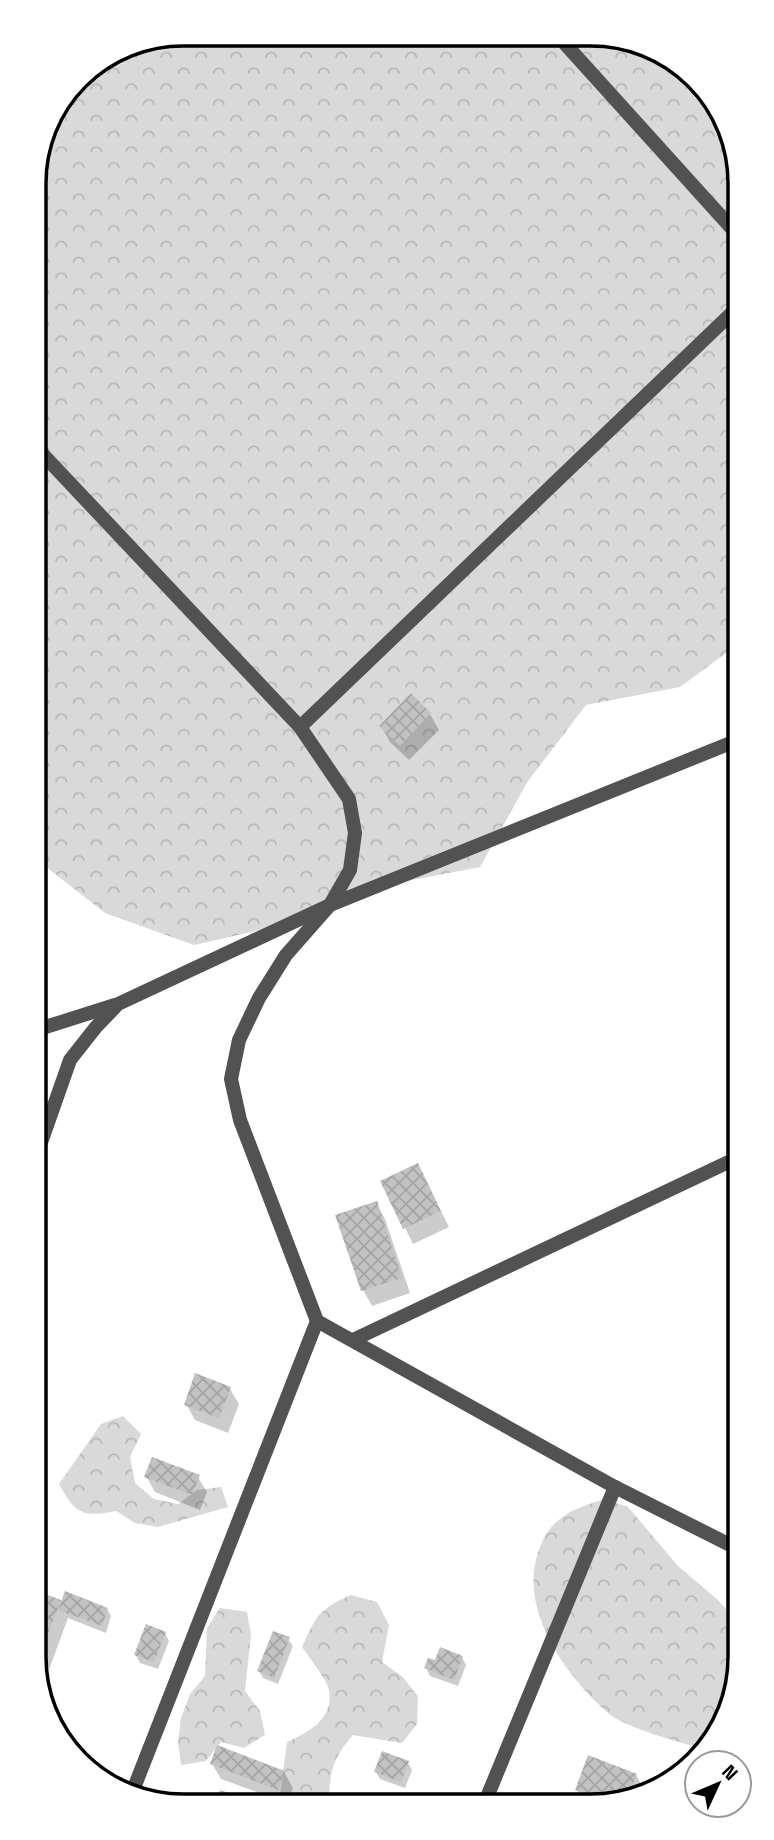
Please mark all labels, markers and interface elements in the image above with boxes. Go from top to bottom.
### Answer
north arrow [683,1749,753,1819]
text: N [716,1759,743,1786]

